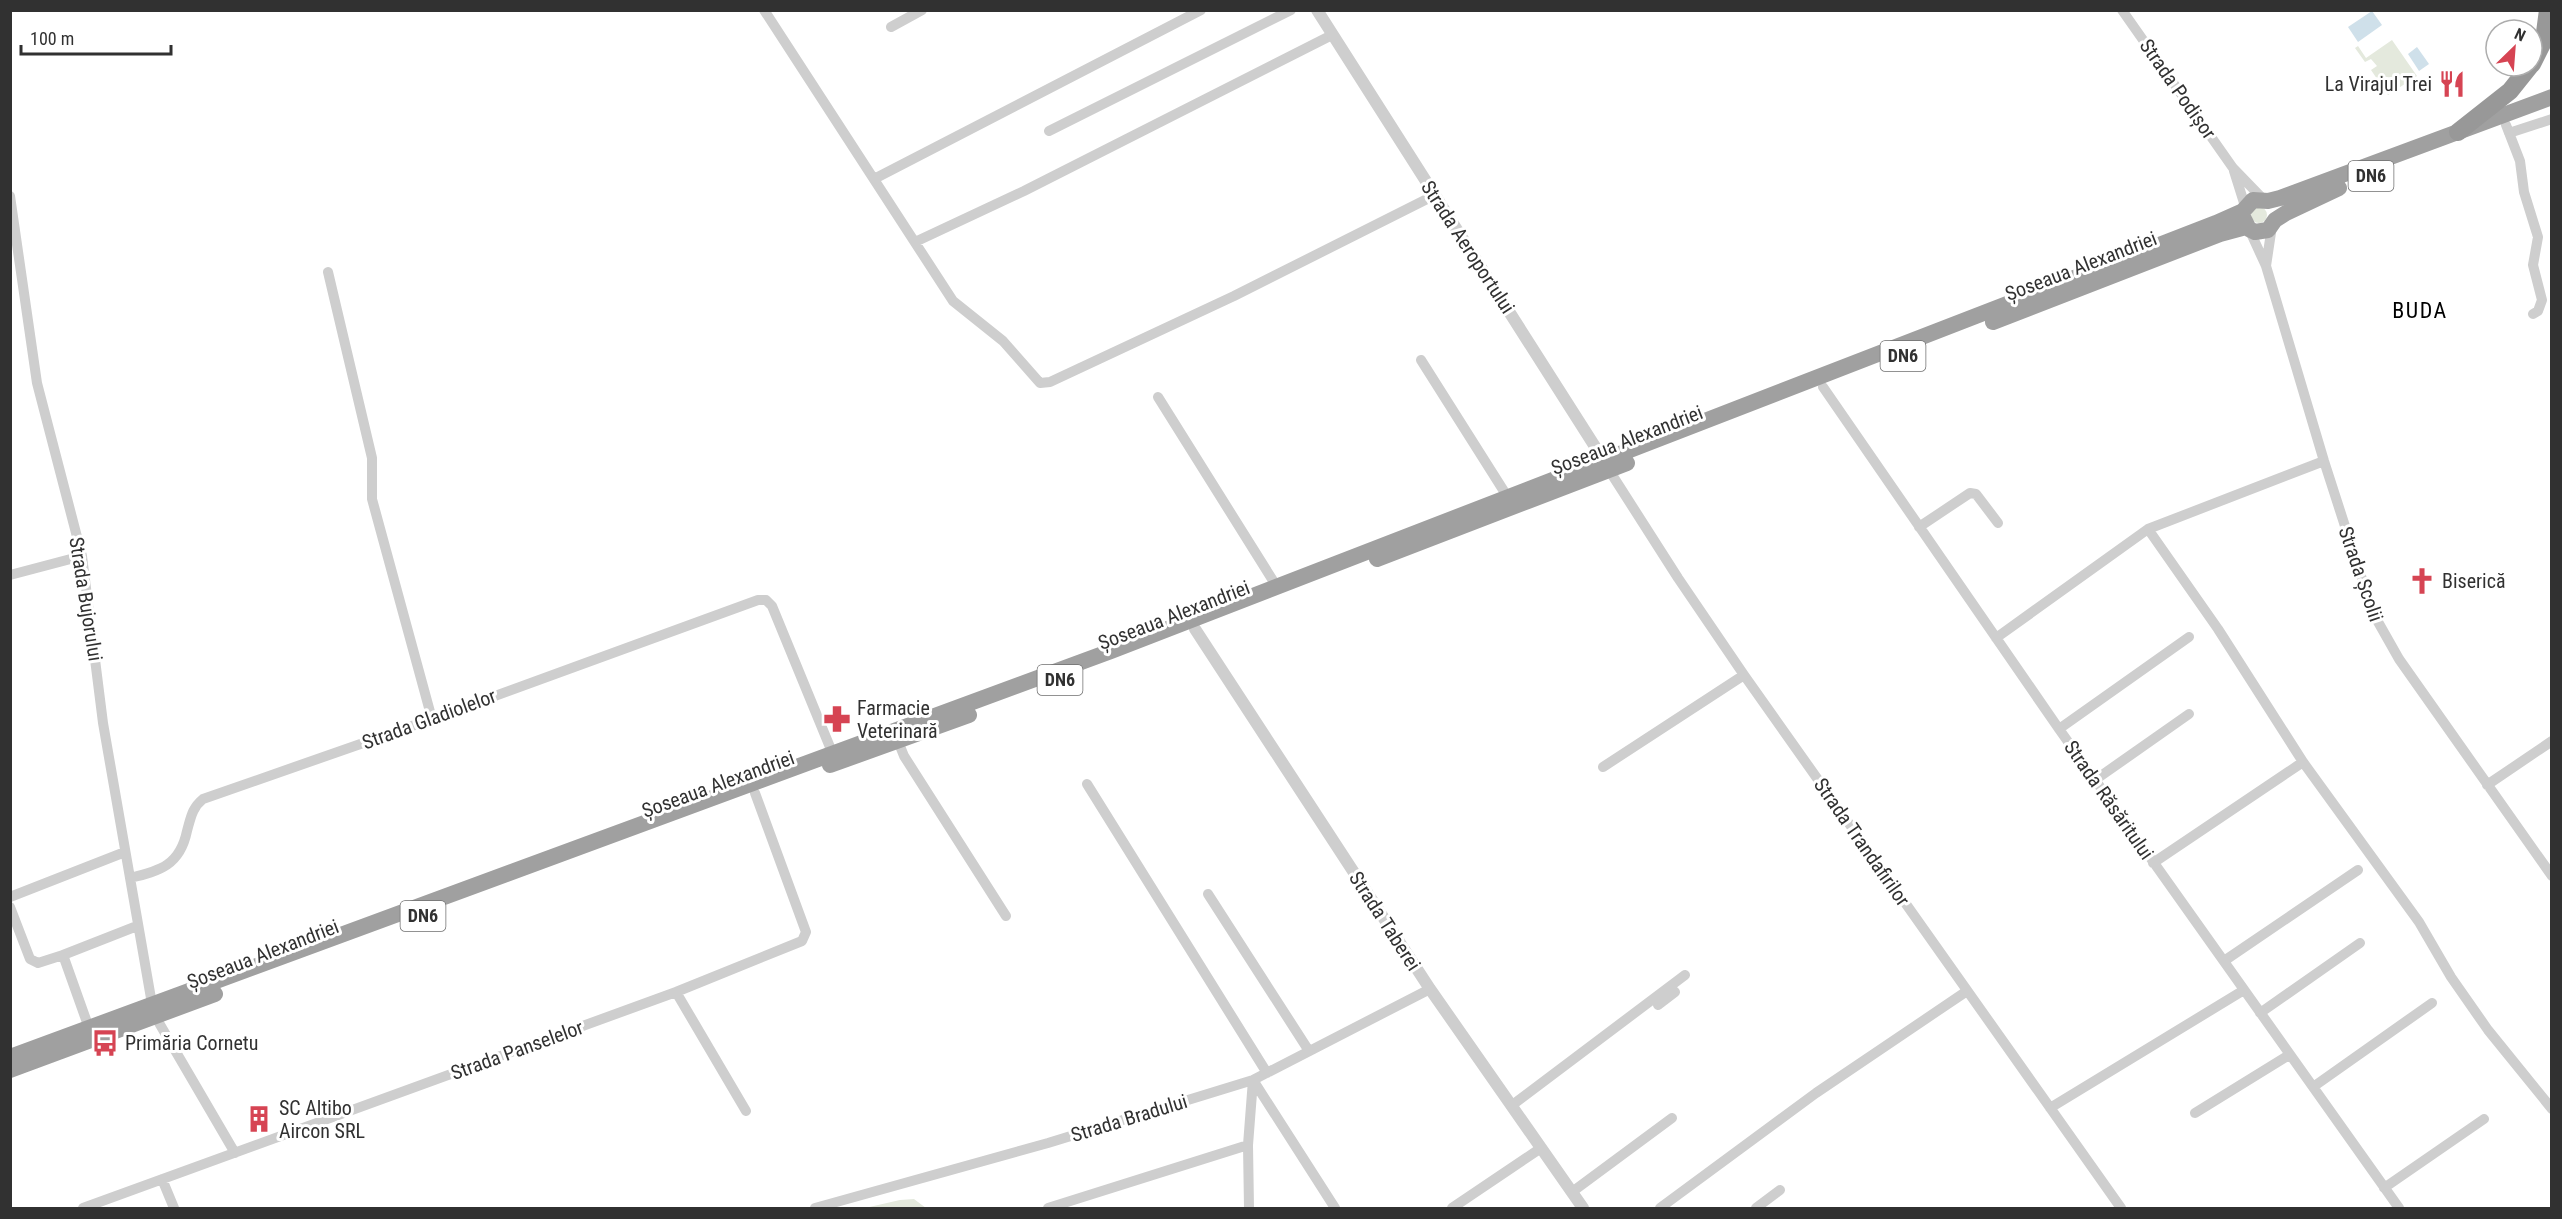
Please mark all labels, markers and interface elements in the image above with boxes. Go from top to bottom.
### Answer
scale bar [21,18,171,56]
north arrow [2484,18,2544,78]
text: N [2512,24,2529,46]
text: 100 m [30,28,74,49]
street label: Strada Podișor [2135,34,2221,144]
restaurant icon: La Virajul Trei [2437,69,2467,99]
place label: La Virajul Trei [2325,72,2432,96]
road number: DN6 [2348,161,2394,191]
street label: Strada Aeroportului [1416,176,1520,318]
street label: Șoseaua Alexandriei [2002,226,2160,306]
district label: BUDA [2392,298,2448,323]
road number: DN6 [1880,341,1926,371]
street label: Șoseaua Alexandriei [1548,400,1706,480]
street label: Strada Școlii [2334,523,2388,625]
street label: Strada Bujorului [64,535,108,663]
church icon: Biserică [2407,566,2437,596]
place label: Biserică [2442,569,2506,593]
street label: Șoseaua Alexandriei [1095,575,1253,655]
road number: DN6 [1038,665,1082,695]
street label: Strada Gladiolelor [359,684,499,754]
place label: Farmacie Veterinară [857,696,938,743]
pharmacy icon: Farmacie Veterinară [822,704,852,734]
street label: Strada Răsăritului [2059,736,2159,864]
street label: Șoseaua Alexandriei [639,745,797,823]
street label: Strada Trandafirilor [1809,773,1915,911]
street label: Strada Taberei [1344,867,1426,975]
road number: DN6 [400,901,446,931]
street label: Șoseaua Alexandriei [184,914,342,994]
street label: Strada Panselelor [448,1015,586,1085]
bus stop icon: Primăria Cornetu [90,1028,120,1058]
place label: Primăria Cornetu [125,1031,258,1055]
street label: Strada Bradului [1068,1089,1190,1147]
place label: SC Altibo Aircon SRL [279,1096,365,1143]
building icon: SC Altibo Aircon SRL [244,1104,274,1134]

